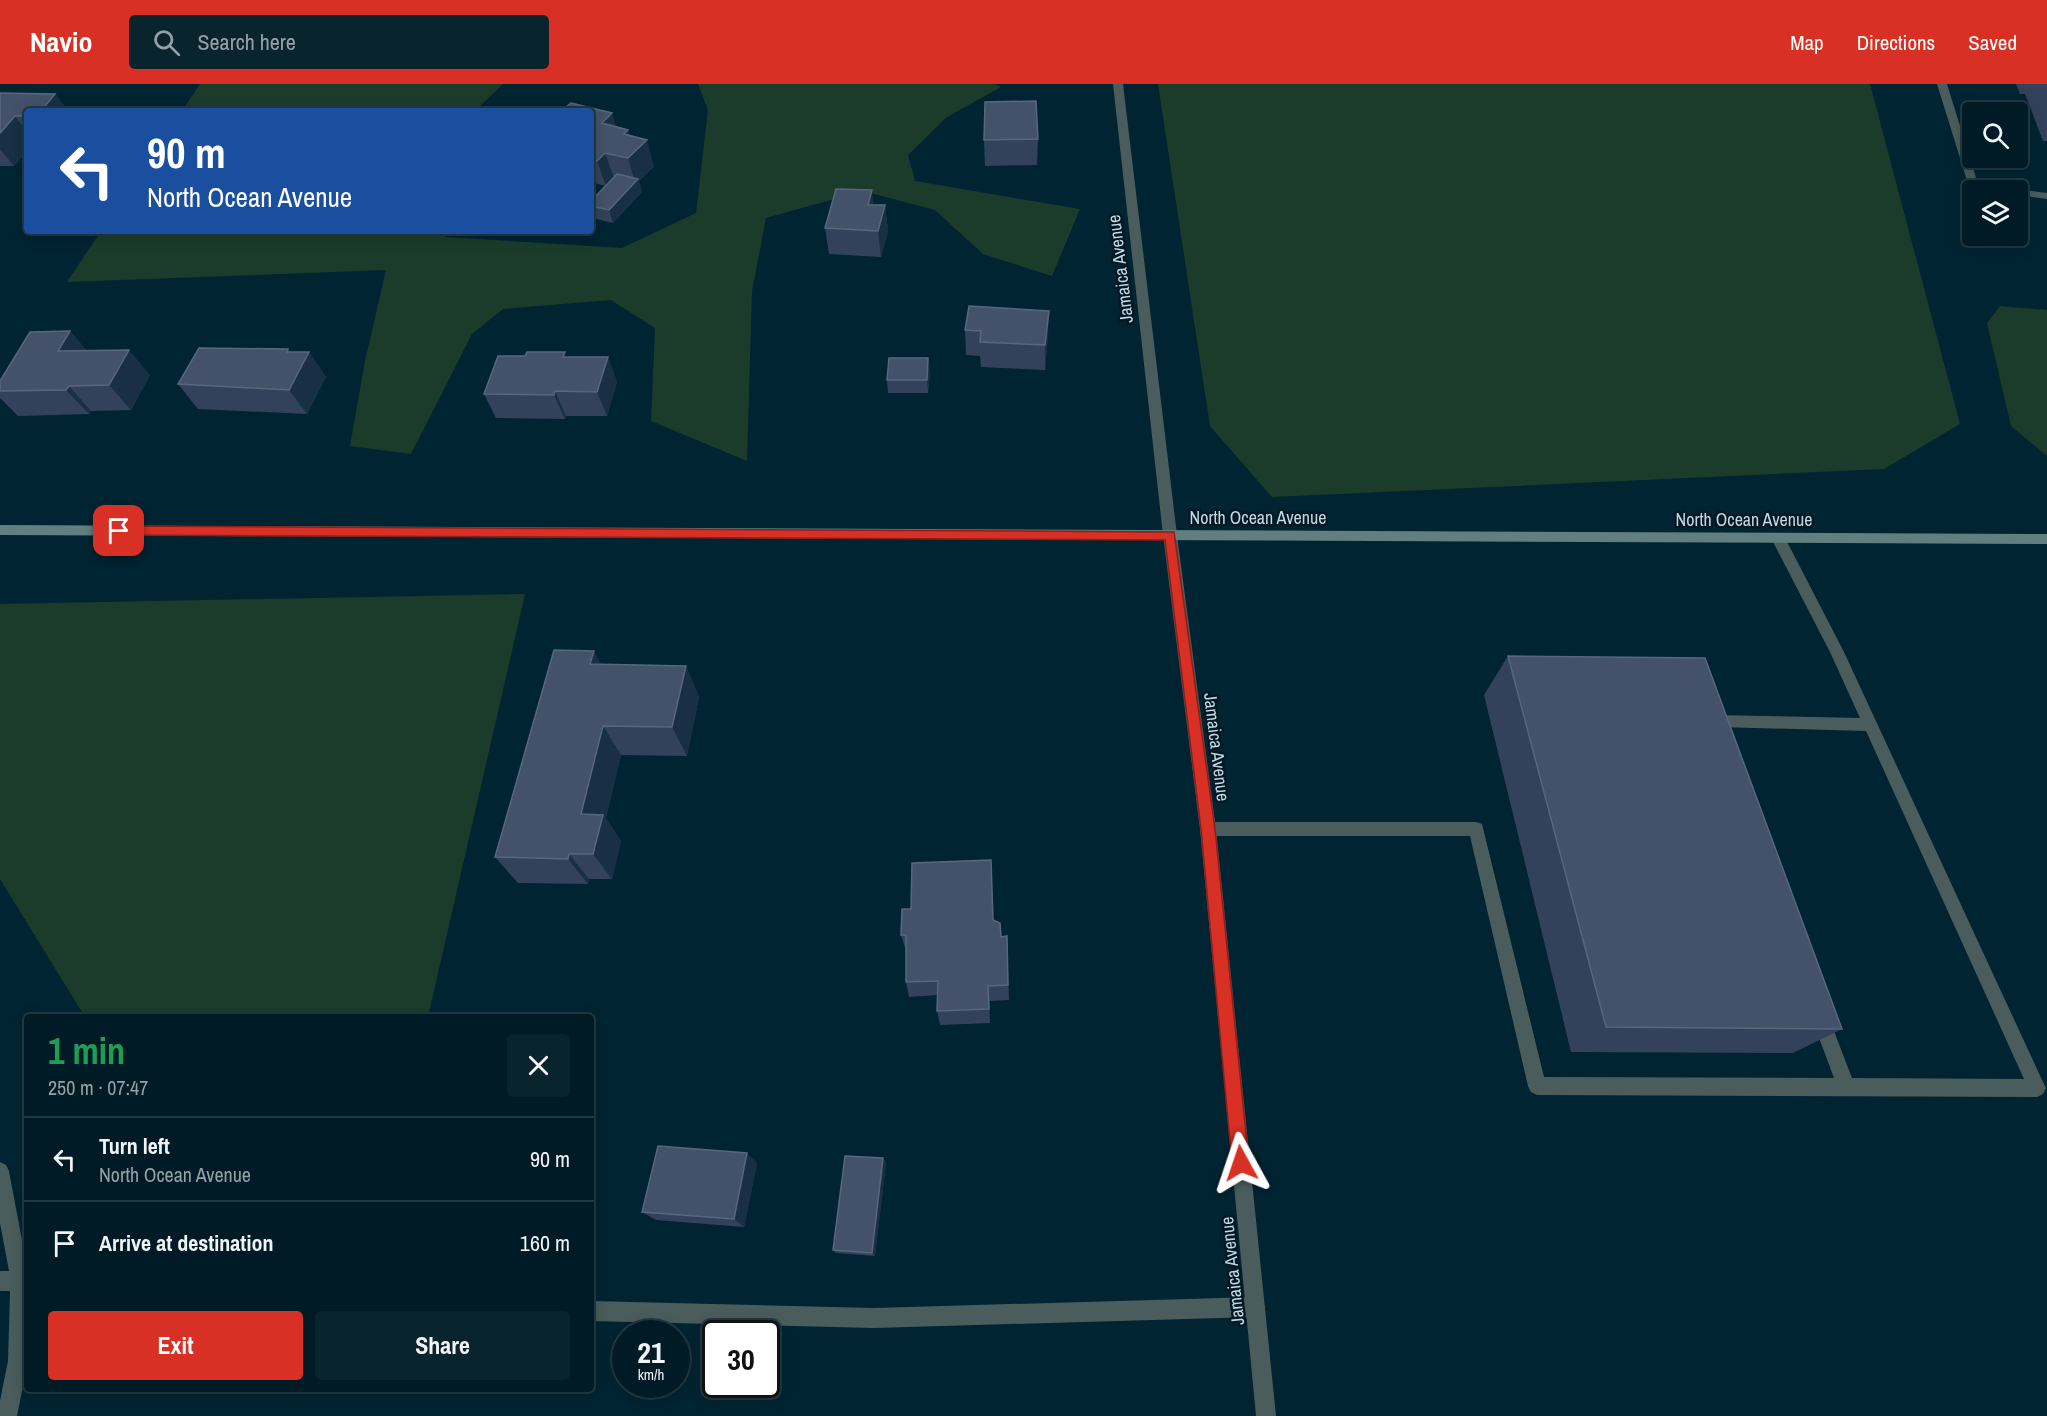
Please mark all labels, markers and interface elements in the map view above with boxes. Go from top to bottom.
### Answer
search box [129,15,549,69]
text: Navio [30,23,93,61]
icon: search [150,26,183,59]
text: Search here [198,27,296,57]
text: Map [1790,28,1824,57]
text: Directions [1857,28,1935,57]
text: Saved [1968,28,2017,57]
map controls [1962,102,2028,246]
button: search [1962,102,2028,168]
text: 90 m [147,125,226,181]
icon: left [48,132,126,210]
text: North Ocean Avenue [147,179,352,215]
button: layers [1962,180,2028,246]
street label: Jamaica Avenue [1101,213,1139,325]
pin [93,505,144,556]
street label: North Ocean Avenue [1190,505,1326,530]
street label: North Ocean Avenue [1676,507,1812,532]
icon: arrive [102,514,135,547]
street label: Jamaica Avenue [1198,691,1236,803]
text: 1 min [48,1027,125,1075]
button: close [507,1034,570,1097]
text: 250 m · 07:47 [48,1074,148,1101]
text: Turn left [99,1131,170,1161]
position arrow [1209,1131,1273,1195]
icon: left [48,1143,81,1176]
text: 90 m [530,1144,570,1174]
text: North Ocean Avenue [99,1161,251,1188]
street label: Jamaica Avenue [1214,1216,1250,1326]
icon: arrive [48,1227,81,1260]
text: Arrive at destination [99,1228,273,1258]
text: 160 m [520,1228,570,1258]
button: Exit [48,1311,303,1380]
button: Share [315,1311,570,1380]
speed limit sign: 30 [702,1320,780,1398]
text: 21 [637,1332,665,1372]
text: km/h [638,1364,664,1385]

